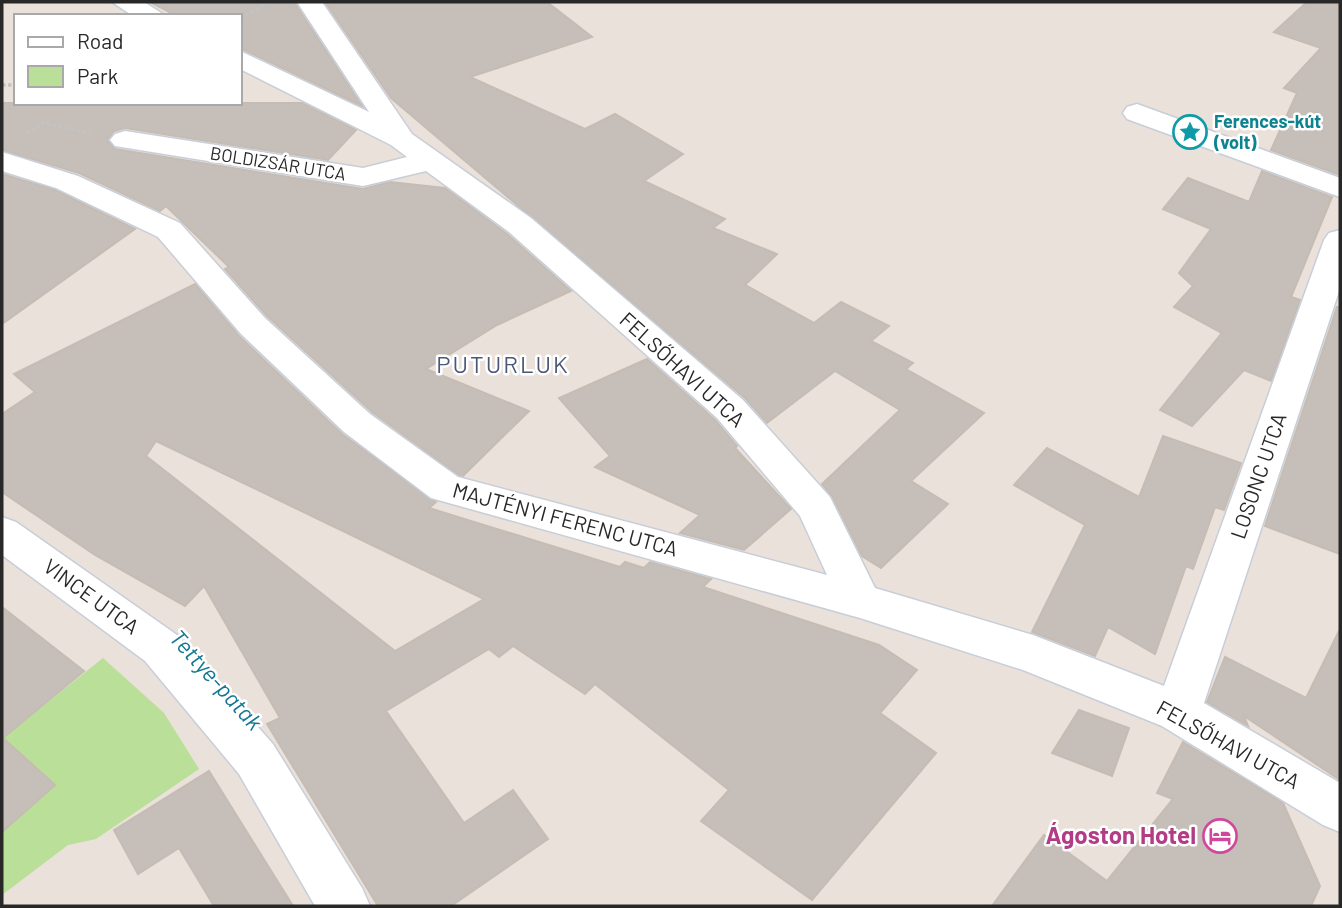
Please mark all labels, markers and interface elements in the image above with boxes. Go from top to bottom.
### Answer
legend [14,14,242,105]
text: Road [77,28,123,53]
text: Park [77,63,118,88]
place label: Ferences-kút (volt) [1213,110,1321,153]
place icon: Ferences-kút (volt) [1171,113,1209,151]
street label: BOLDIZSÁR UTCA [209,141,348,185]
street label: FELSŐHAVI UTCA [615,306,751,432]
district label: PUTURLUK [436,349,570,378]
street label: LOSONC UTCA [1224,409,1291,542]
street label: MAJTÉNYI FERENC UTCA [450,476,681,561]
street label: VINCE UTCA [39,553,145,639]
water label: Tettye-patak [164,623,269,735]
street label: FELSŐHAVI UTCA [1153,694,1305,793]
hotel icon: Ágoston Hotel [1201,817,1239,855]
place label: Ágoston Hotel [1045,820,1196,849]

